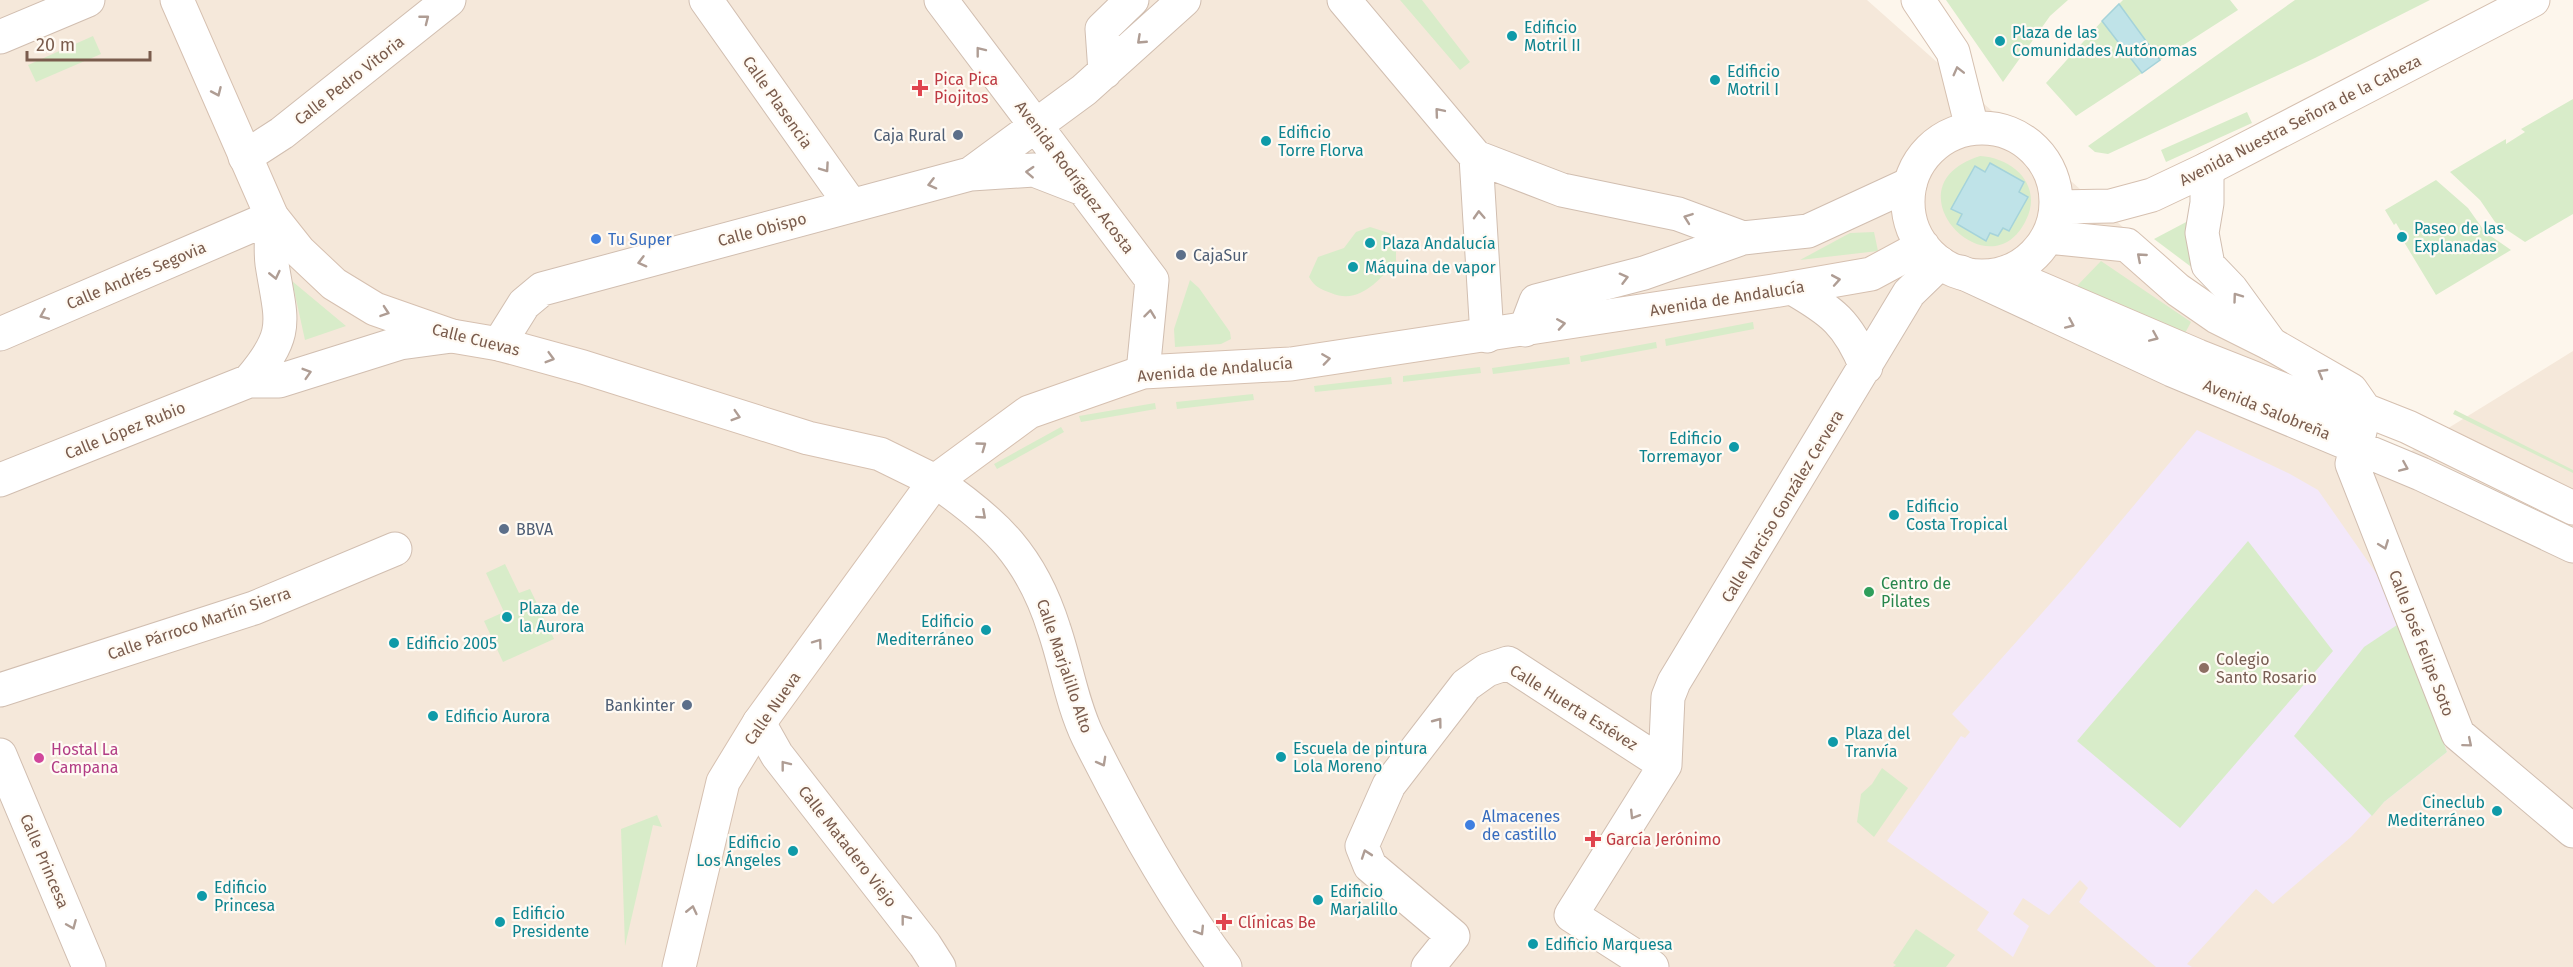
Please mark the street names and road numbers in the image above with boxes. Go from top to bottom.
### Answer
street label: Calle Pedro Vitoria [291,32,408,129]
street label: Avenida Nuestra Señora de la Cabeza [2176,51,2424,190]
street label: Calle Plasencia [739,52,816,152]
street label: Avenida Rodríguez Acosta [1011,97,1138,257]
street label: Calle Obispo [716,209,809,250]
street label: Calle Andrés Segovia [64,237,209,313]
street label: Avenida de Andalucía [1648,277,1806,320]
street label: Calle Cuevas [430,319,522,360]
street label: Avenida de Andalucía [1136,353,1294,386]
street label: Avenida Salobreña [2201,375,2333,444]
street label: Calle López Rubio [62,398,188,463]
street label: Calle Narciso González Cervera [1717,407,1848,606]
street label: Calle José Felipe Soto [2385,567,2458,719]
street label: Calle Párroco Martín Sierra [105,583,293,664]
street label: Calle Marjalillo Alto [1033,597,1096,736]
street label: Calle Huerta Estévez [1506,660,1641,754]
street label: Calle Nueva [740,668,805,748]
street label: Calle Matadero Viejo [794,782,901,911]
street label: Calle Princesa [16,811,73,911]

